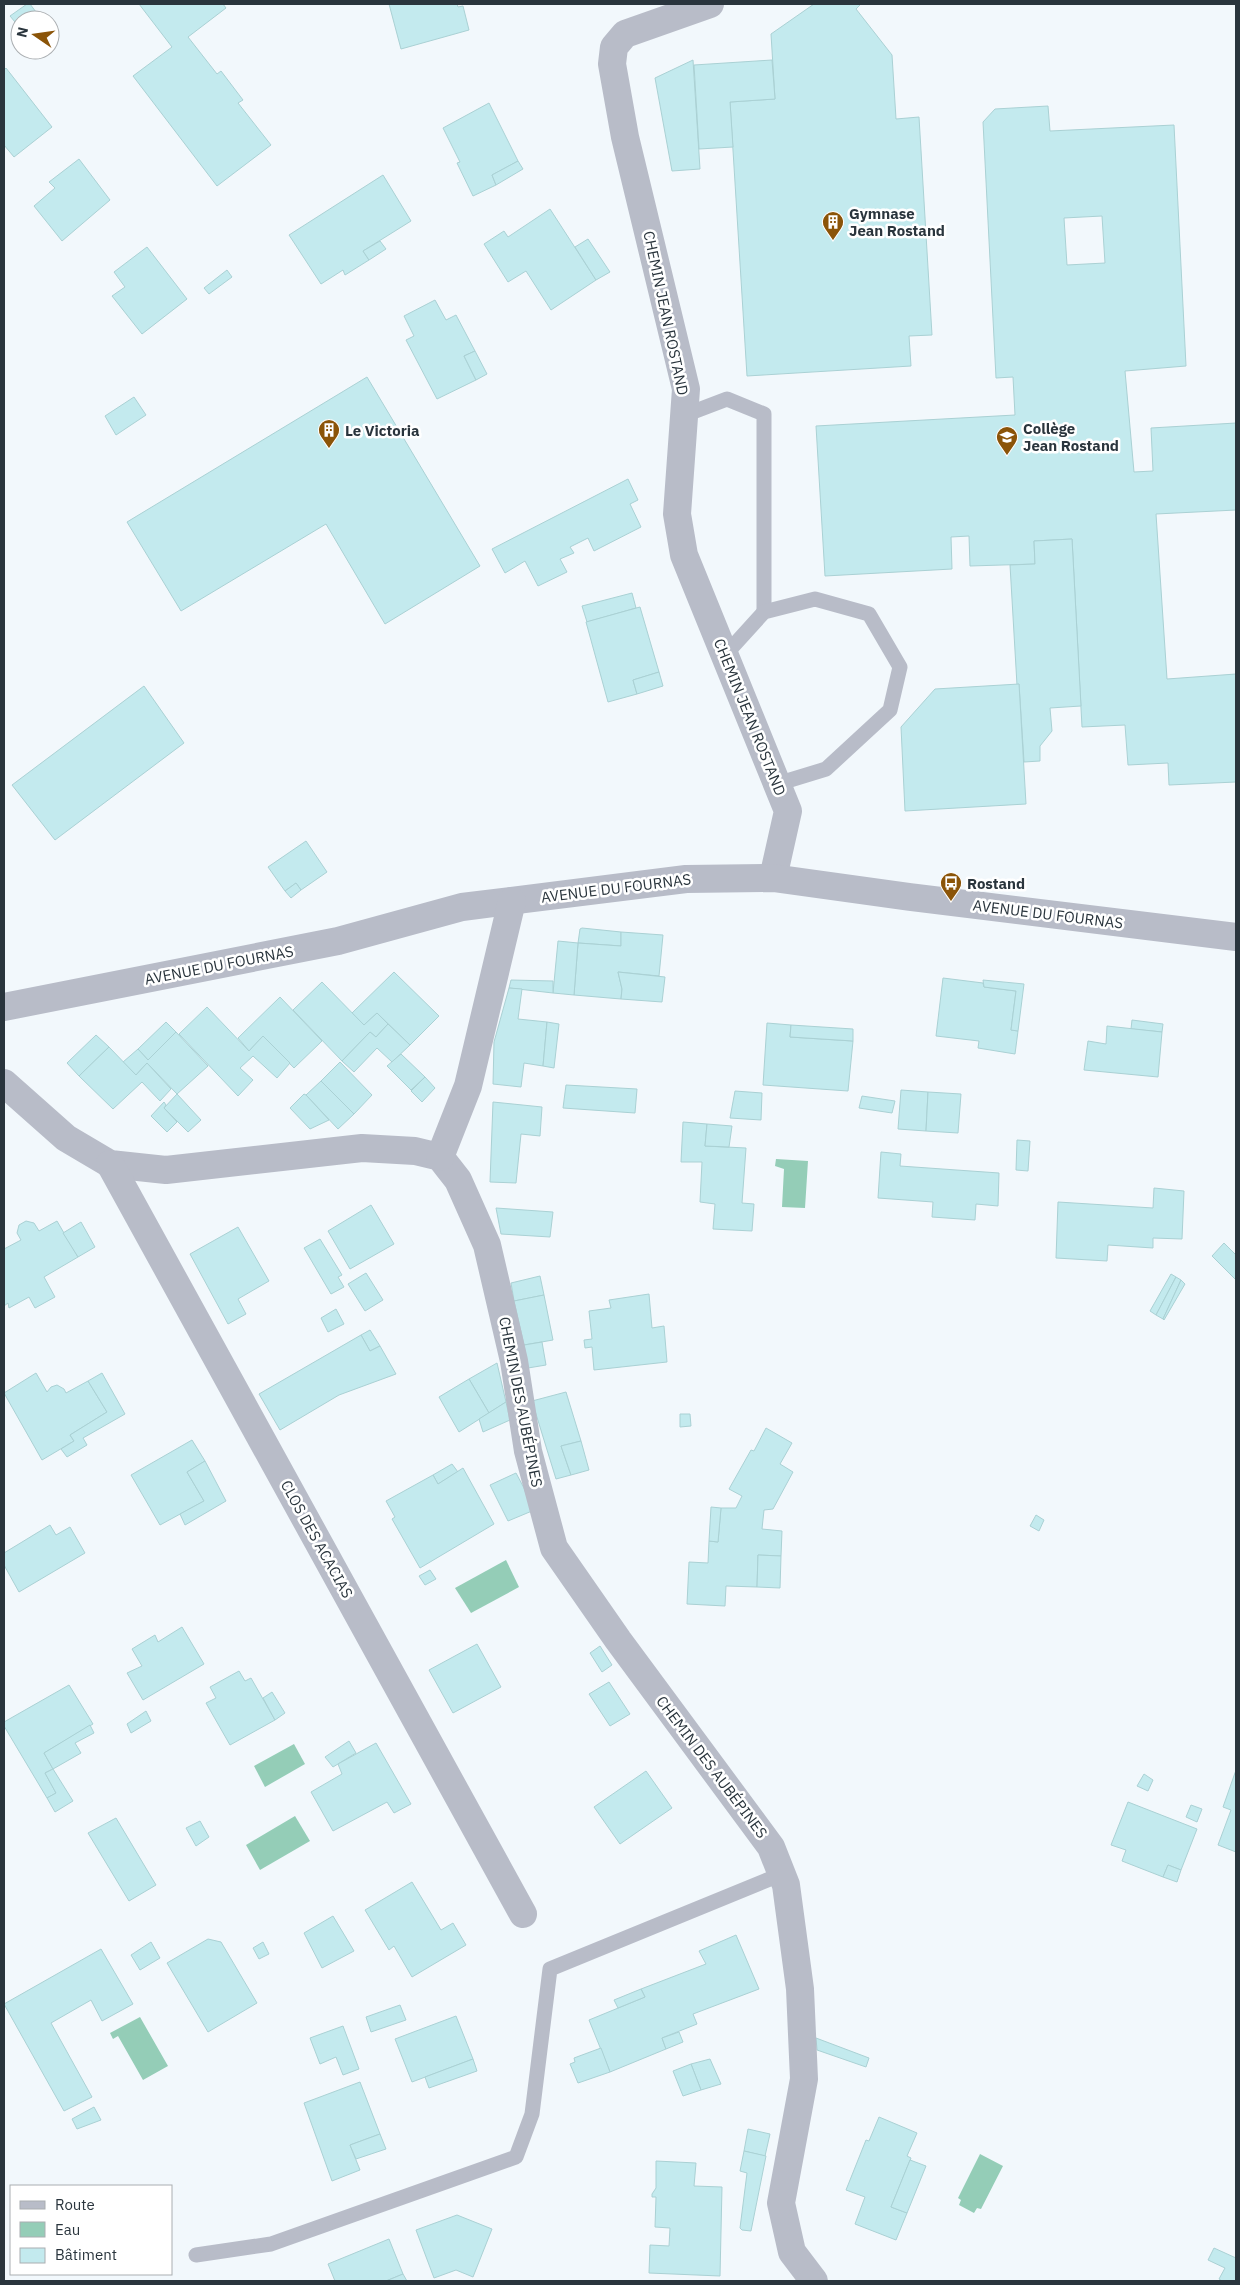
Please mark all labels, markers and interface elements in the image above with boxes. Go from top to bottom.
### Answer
north arrow [10,10,60,60]
text: N [12,25,32,39]
place label: Gymnase Jean Rostand [849,204,945,240]
building icon: Gymnase Jean Rostand [821,210,845,241]
street label: CHEMIN JEAN ROSTAND [639,229,693,397]
building icon: Le Victoria [317,418,341,449]
place label: Collège Jean Rostand [1023,419,1119,455]
place label: Le Victoria [345,421,420,440]
school or university icon: Collège Jean Rostand [995,425,1019,456]
street label: CHEMIN JEAN ROSTAND [710,636,790,798]
street label: AVENUE DU FOURNAS [540,869,692,907]
bus stop icon: Rostand [939,871,963,902]
place label: Rostand [967,874,1025,893]
street label: AVENUE DU FOURNAS [972,895,1124,933]
street label: AVENUE DU FOURNAS [143,941,295,989]
street label: CHEMIN DES AUBÉPINES [495,1315,547,1489]
street label: CLOS DES ACACIAS [277,1477,357,1601]
street label: CHEMIN DES AUBÉPINES [652,1692,772,1842]
legend [10,2185,172,2275]
text: Route [55,2195,95,2214]
text: Eau [55,2220,80,2239]
text: Bâtiment [55,2245,117,2264]

